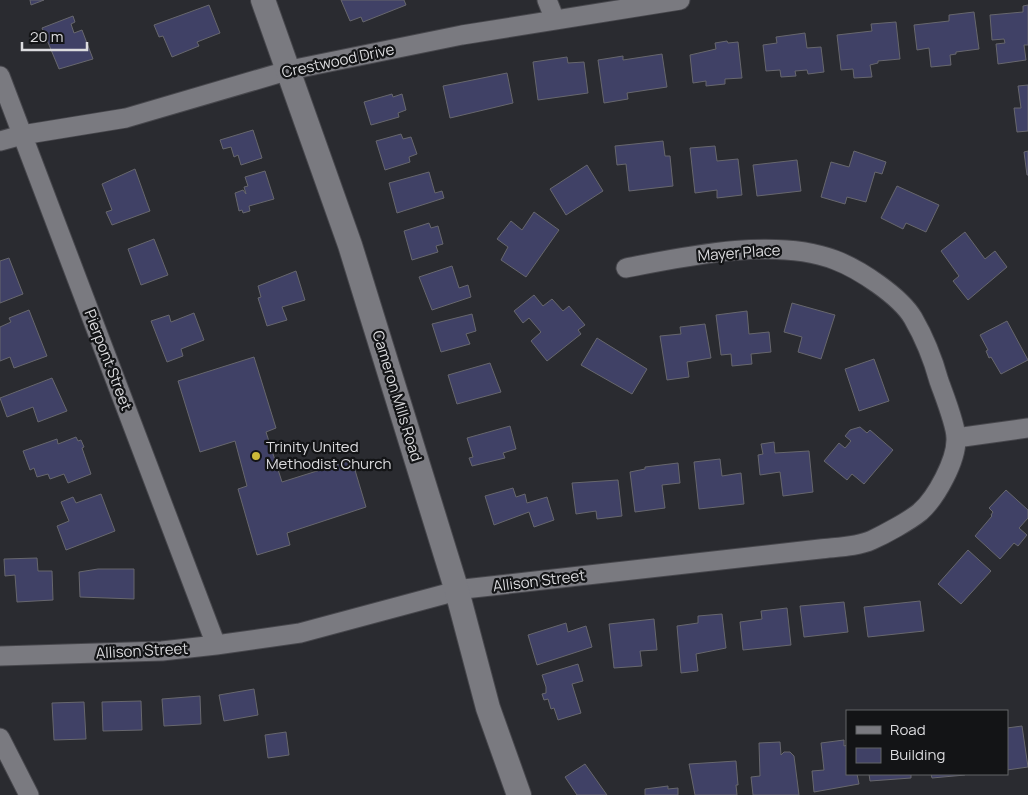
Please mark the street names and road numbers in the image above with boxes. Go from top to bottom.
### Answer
street label: Crestwood Drive [280,38,396,83]
street label: Mayer Place [697,239,781,266]
street label: Pierpont Street [80,306,137,413]
street label: Cameron Mills Road [368,328,427,464]
street label: Allison Street [492,564,586,597]
street label: Allison Street [95,638,189,663]

